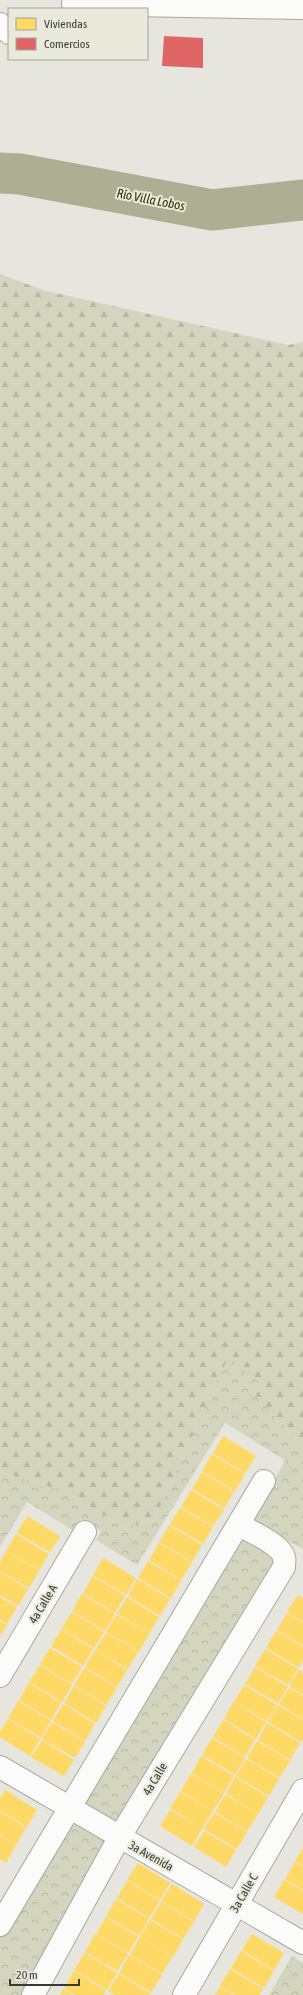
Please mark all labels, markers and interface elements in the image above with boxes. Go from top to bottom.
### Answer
legend [8,8,148,60]
text: Viviendas [44,17,87,31]
text: Comercios [44,37,90,51]
water label: Río Villa Lobos [115,186,187,214]
street label: 4a Calle A [26,1582,60,1626]
street label: 4a Calle [140,1760,170,1798]
street label: 3a Avenida [126,1838,176,1874]
street label: 3a Calle C [227,1871,261,1915]
scale bar [10,1961,79,1987]
text: 20 m [16,1968,38,1982]

